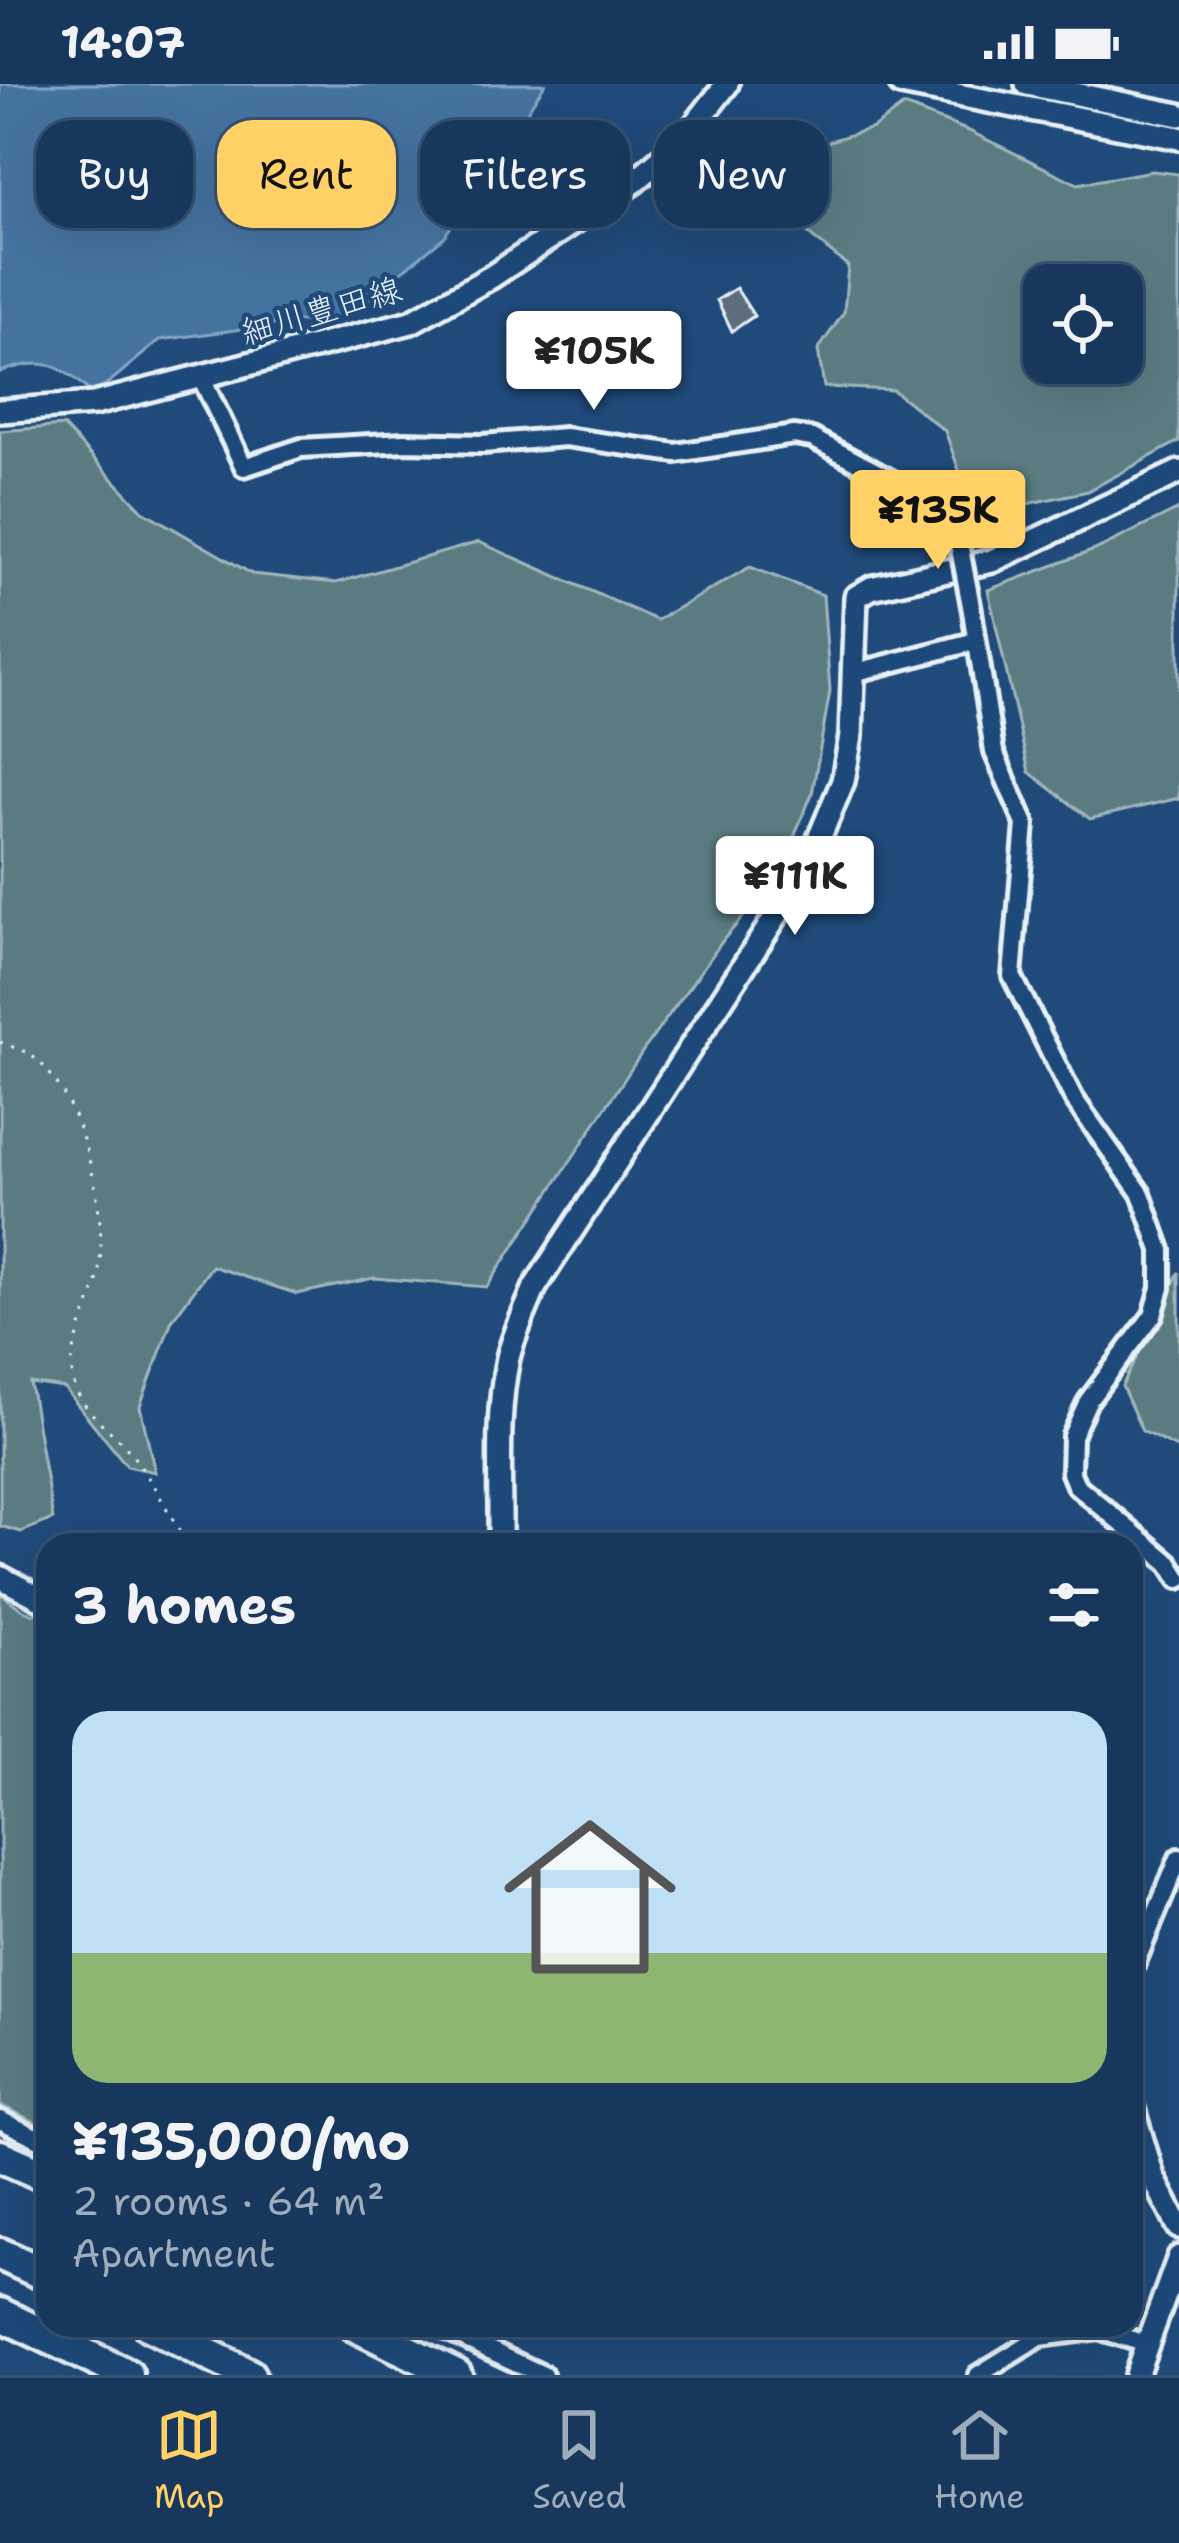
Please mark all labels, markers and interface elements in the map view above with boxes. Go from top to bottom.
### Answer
text: 14:07 [60,12,185,72]
chip: Buy [36,120,193,228]
chip: Rent [217,120,396,228]
chip: Filters [420,120,630,228]
chip: New [654,120,829,228]
map controls [1023,264,1143,384]
button: locate [1023,264,1143,384]
street label: 細川豊田線 [236,266,407,355]
pin: ¥105K [510,311,678,413]
text: ¥105K [533,324,655,376]
pin: ¥135K [854,470,1022,572]
text: ¥135K [877,483,999,535]
pin: ¥111K [711,836,879,938]
text: ¥111K [743,849,847,901]
text: 3 homes [72,1571,296,1639]
icon: filters [1041,1572,1107,1638]
icon: home [482,1789,698,2005]
text: ¥135,000/mo [72,2107,411,2175]
text: 2 rooms · 64 m² [72,2175,385,2227]
text: Apartment [72,2227,275,2279]
tab: Map [154,2402,225,2519]
tab: Saved [533,2402,626,2519]
tab: Home [934,2402,1025,2519]

